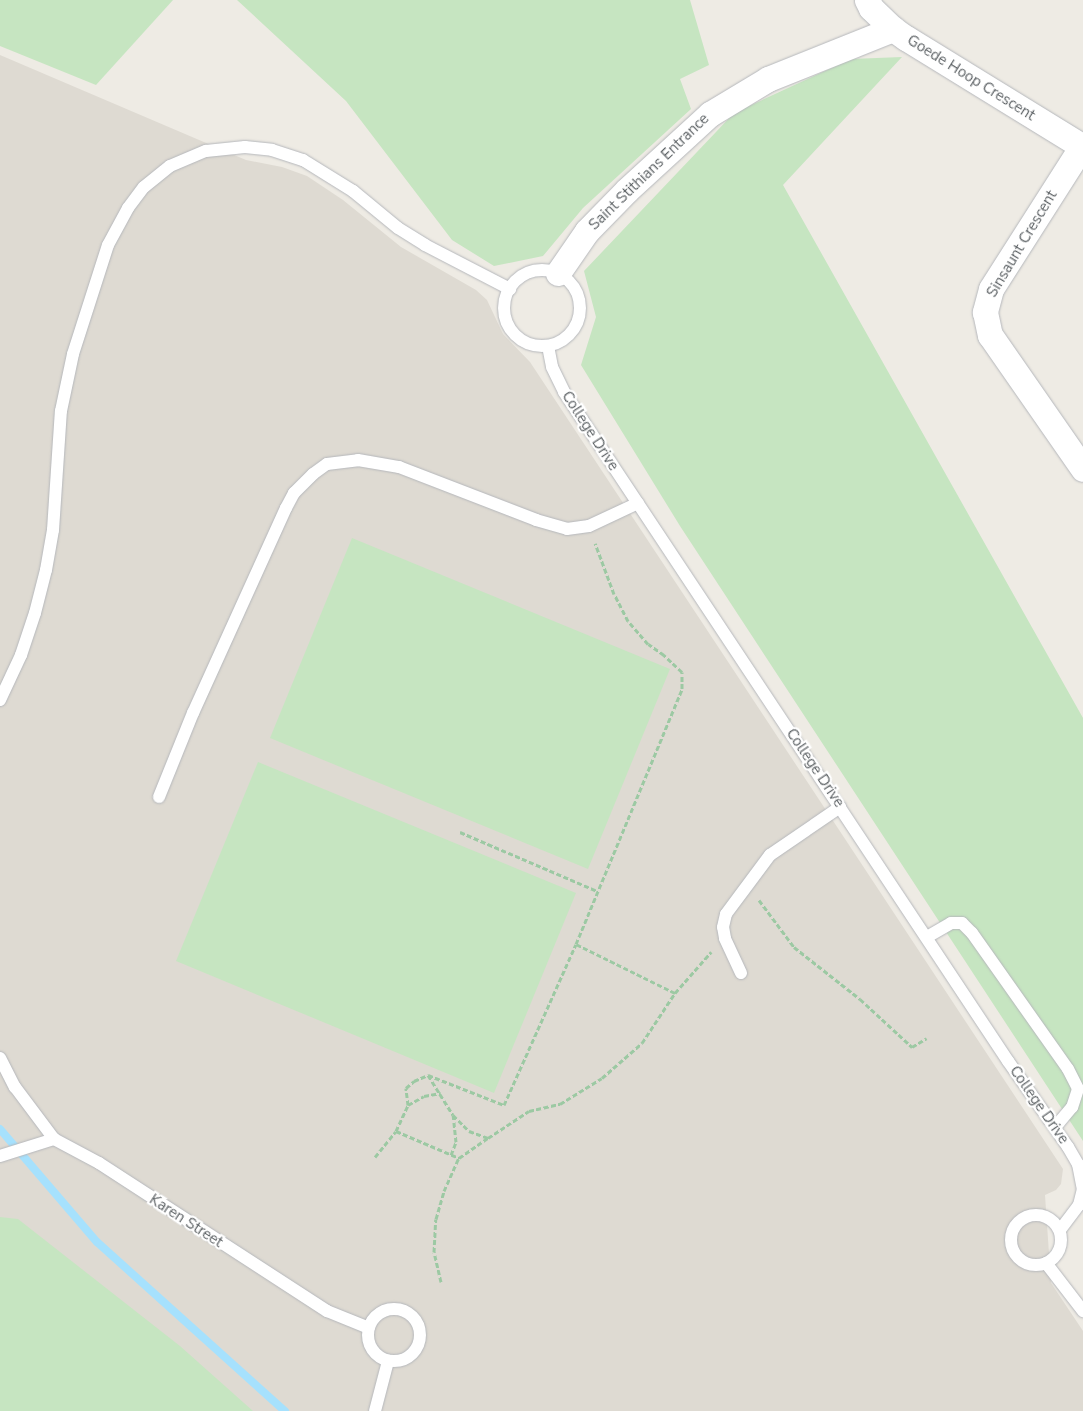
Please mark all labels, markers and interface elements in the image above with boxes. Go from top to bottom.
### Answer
street label: Goede Hoop Crescent [904,31,1038,125]
street label: Saint Stithians Entrance [585,110,713,234]
street label: Sinsaunt Crescent [983,187,1061,301]
street label: College Drive [558,388,622,474]
street label: College Drive [782,725,848,811]
street label: College Drive [1006,1063,1072,1147]
street label: Karen Street [146,1191,226,1251]

